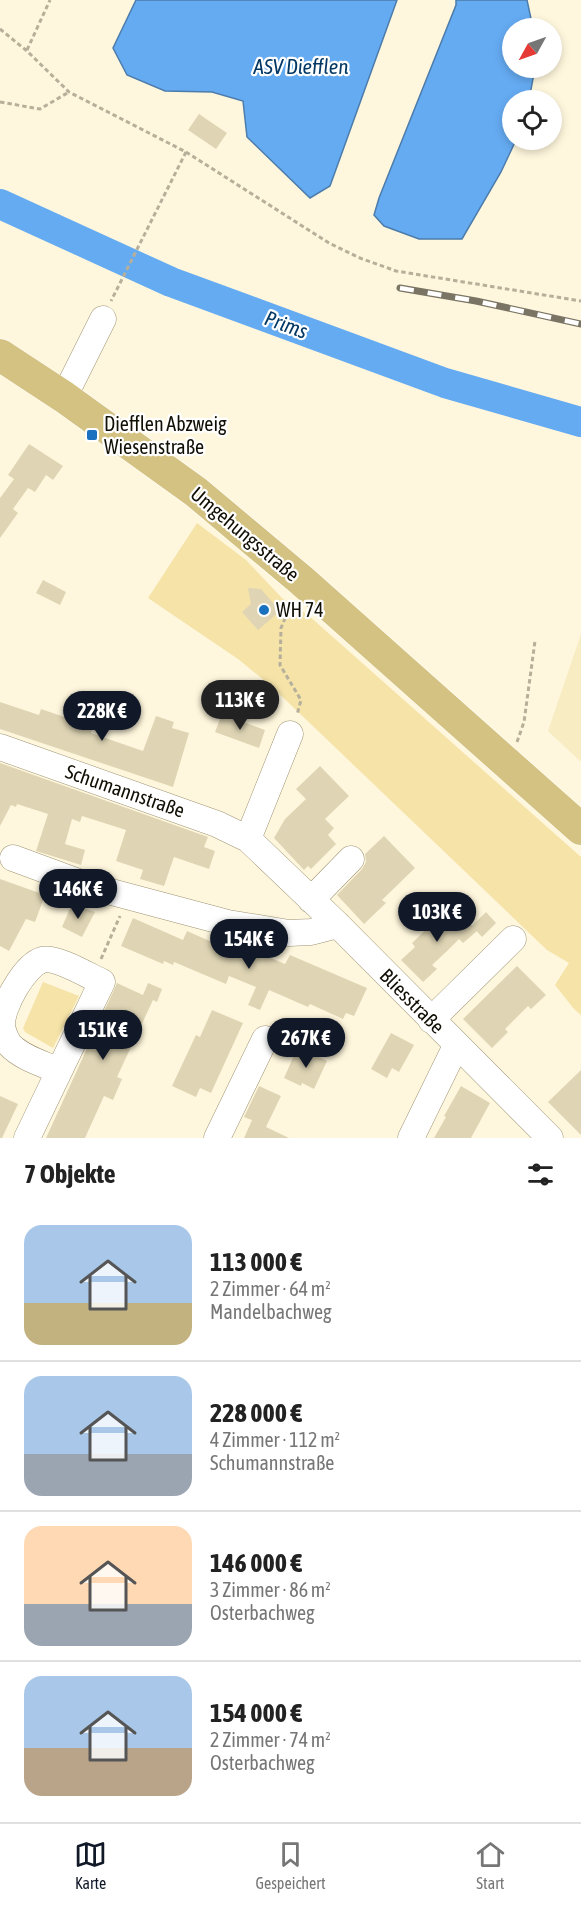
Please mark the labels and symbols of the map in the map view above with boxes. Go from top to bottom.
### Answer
north arrow [502,18,562,78]
water label: ASV Diefflen [253,54,348,78]
water label: Prims [262,305,311,343]
place label: Diefflen Abzweig Wiesenstraße [104,412,227,458]
marker: Diefflen Abzweig Wiesenstraße [85,428,99,442]
street label: Umgehungsstraße [186,482,304,586]
place label: WH 74 [276,598,324,621]
marker: WH 74 [257,603,271,617]
pin: 113K € [191,680,289,731]
pin: 228K € [53,691,151,742]
street label: Schumannstraße [63,759,188,822]
pin: 146K € [29,869,127,920]
pin: 103K € [388,892,486,943]
pin: 154K € [200,919,298,970]
street label: Bliesstraße [375,964,449,1038]
pin: 151K € [54,1010,152,1061]
pin: 267K € [257,1018,355,1069]

